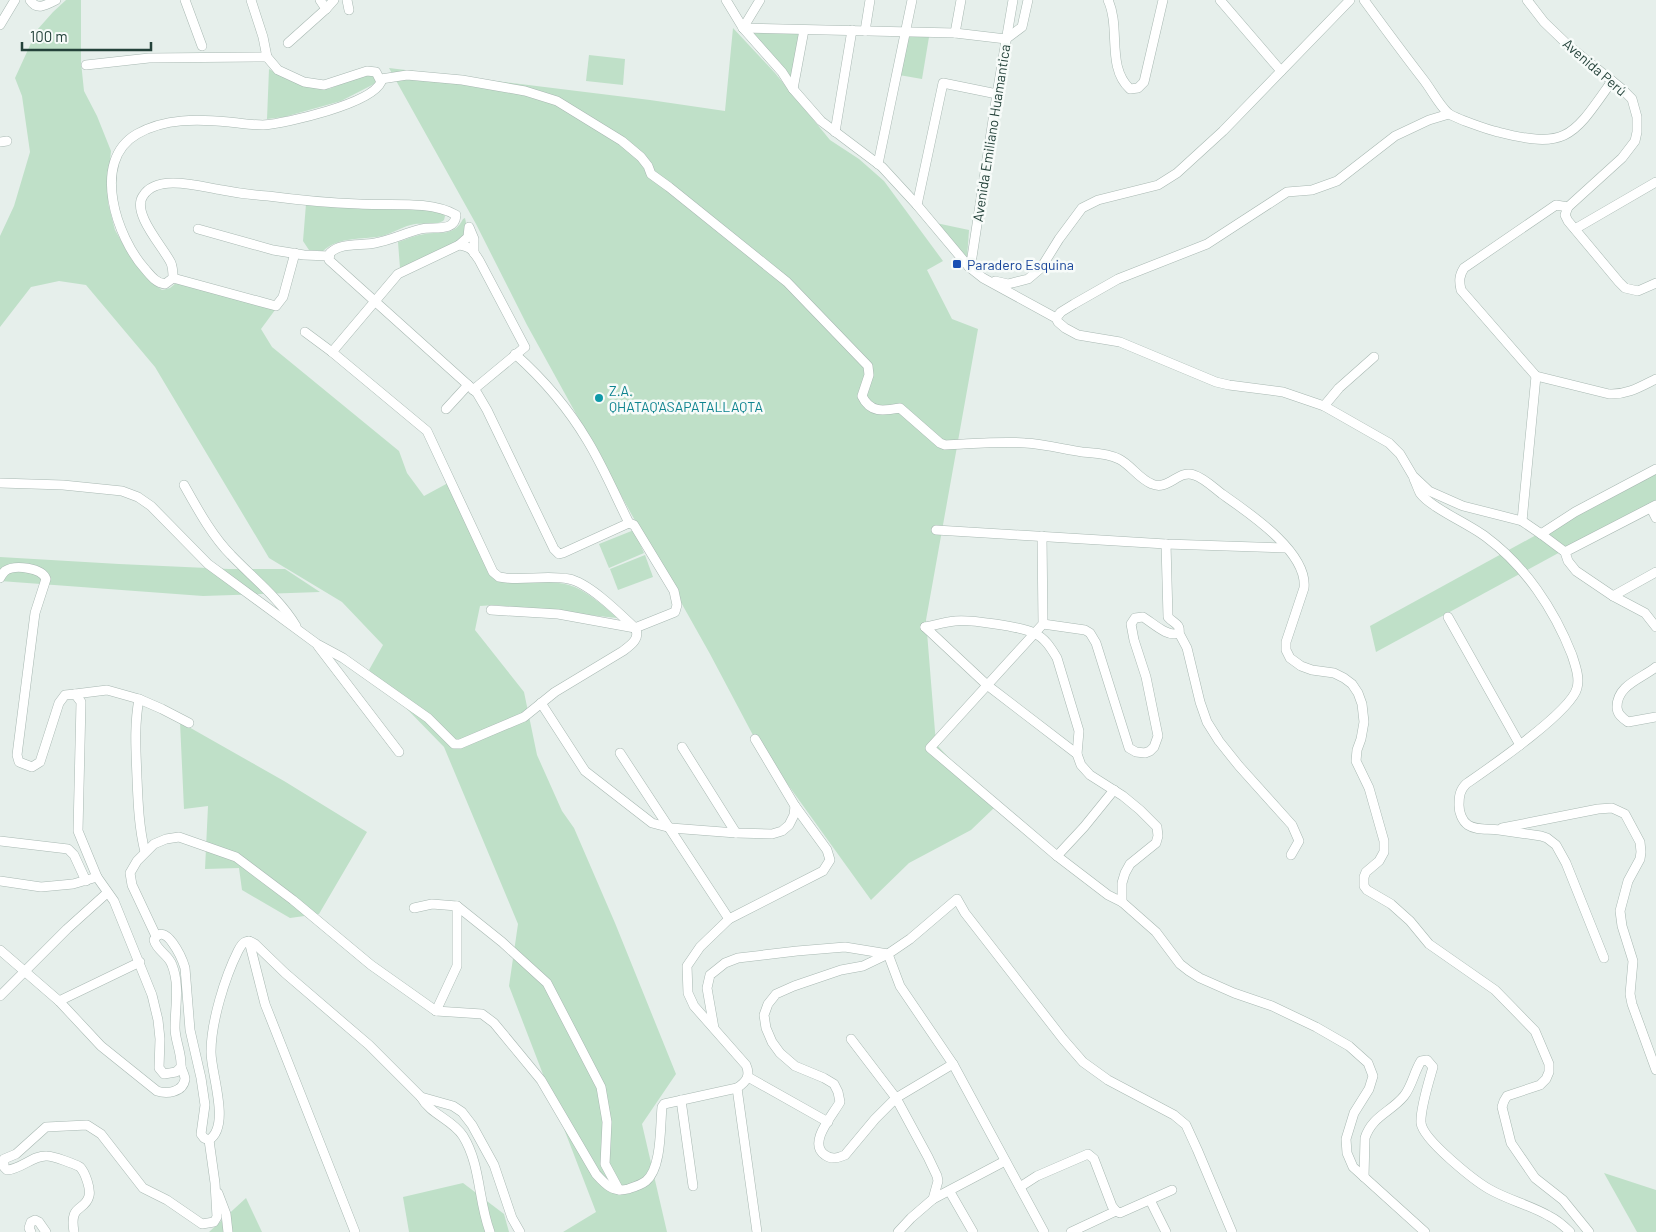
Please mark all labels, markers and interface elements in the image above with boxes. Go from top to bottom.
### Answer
scale bar [22,20,151,52]
text: 100 m [30,27,68,45]
street label: Avenida Perú [1560,35,1630,99]
street label: Avenida Emiliano Huamantica [969,43,1013,223]
place label: Paradero Esquina [967,256,1074,273]
marker: Paradero Esquina [951,258,963,270]
place label: Z.A. QHATAQ'ASAPATALLAQTA [609,382,763,415]
marker: Z.A. QHATAQ'ASAPATALLAQTA [593,392,605,404]

